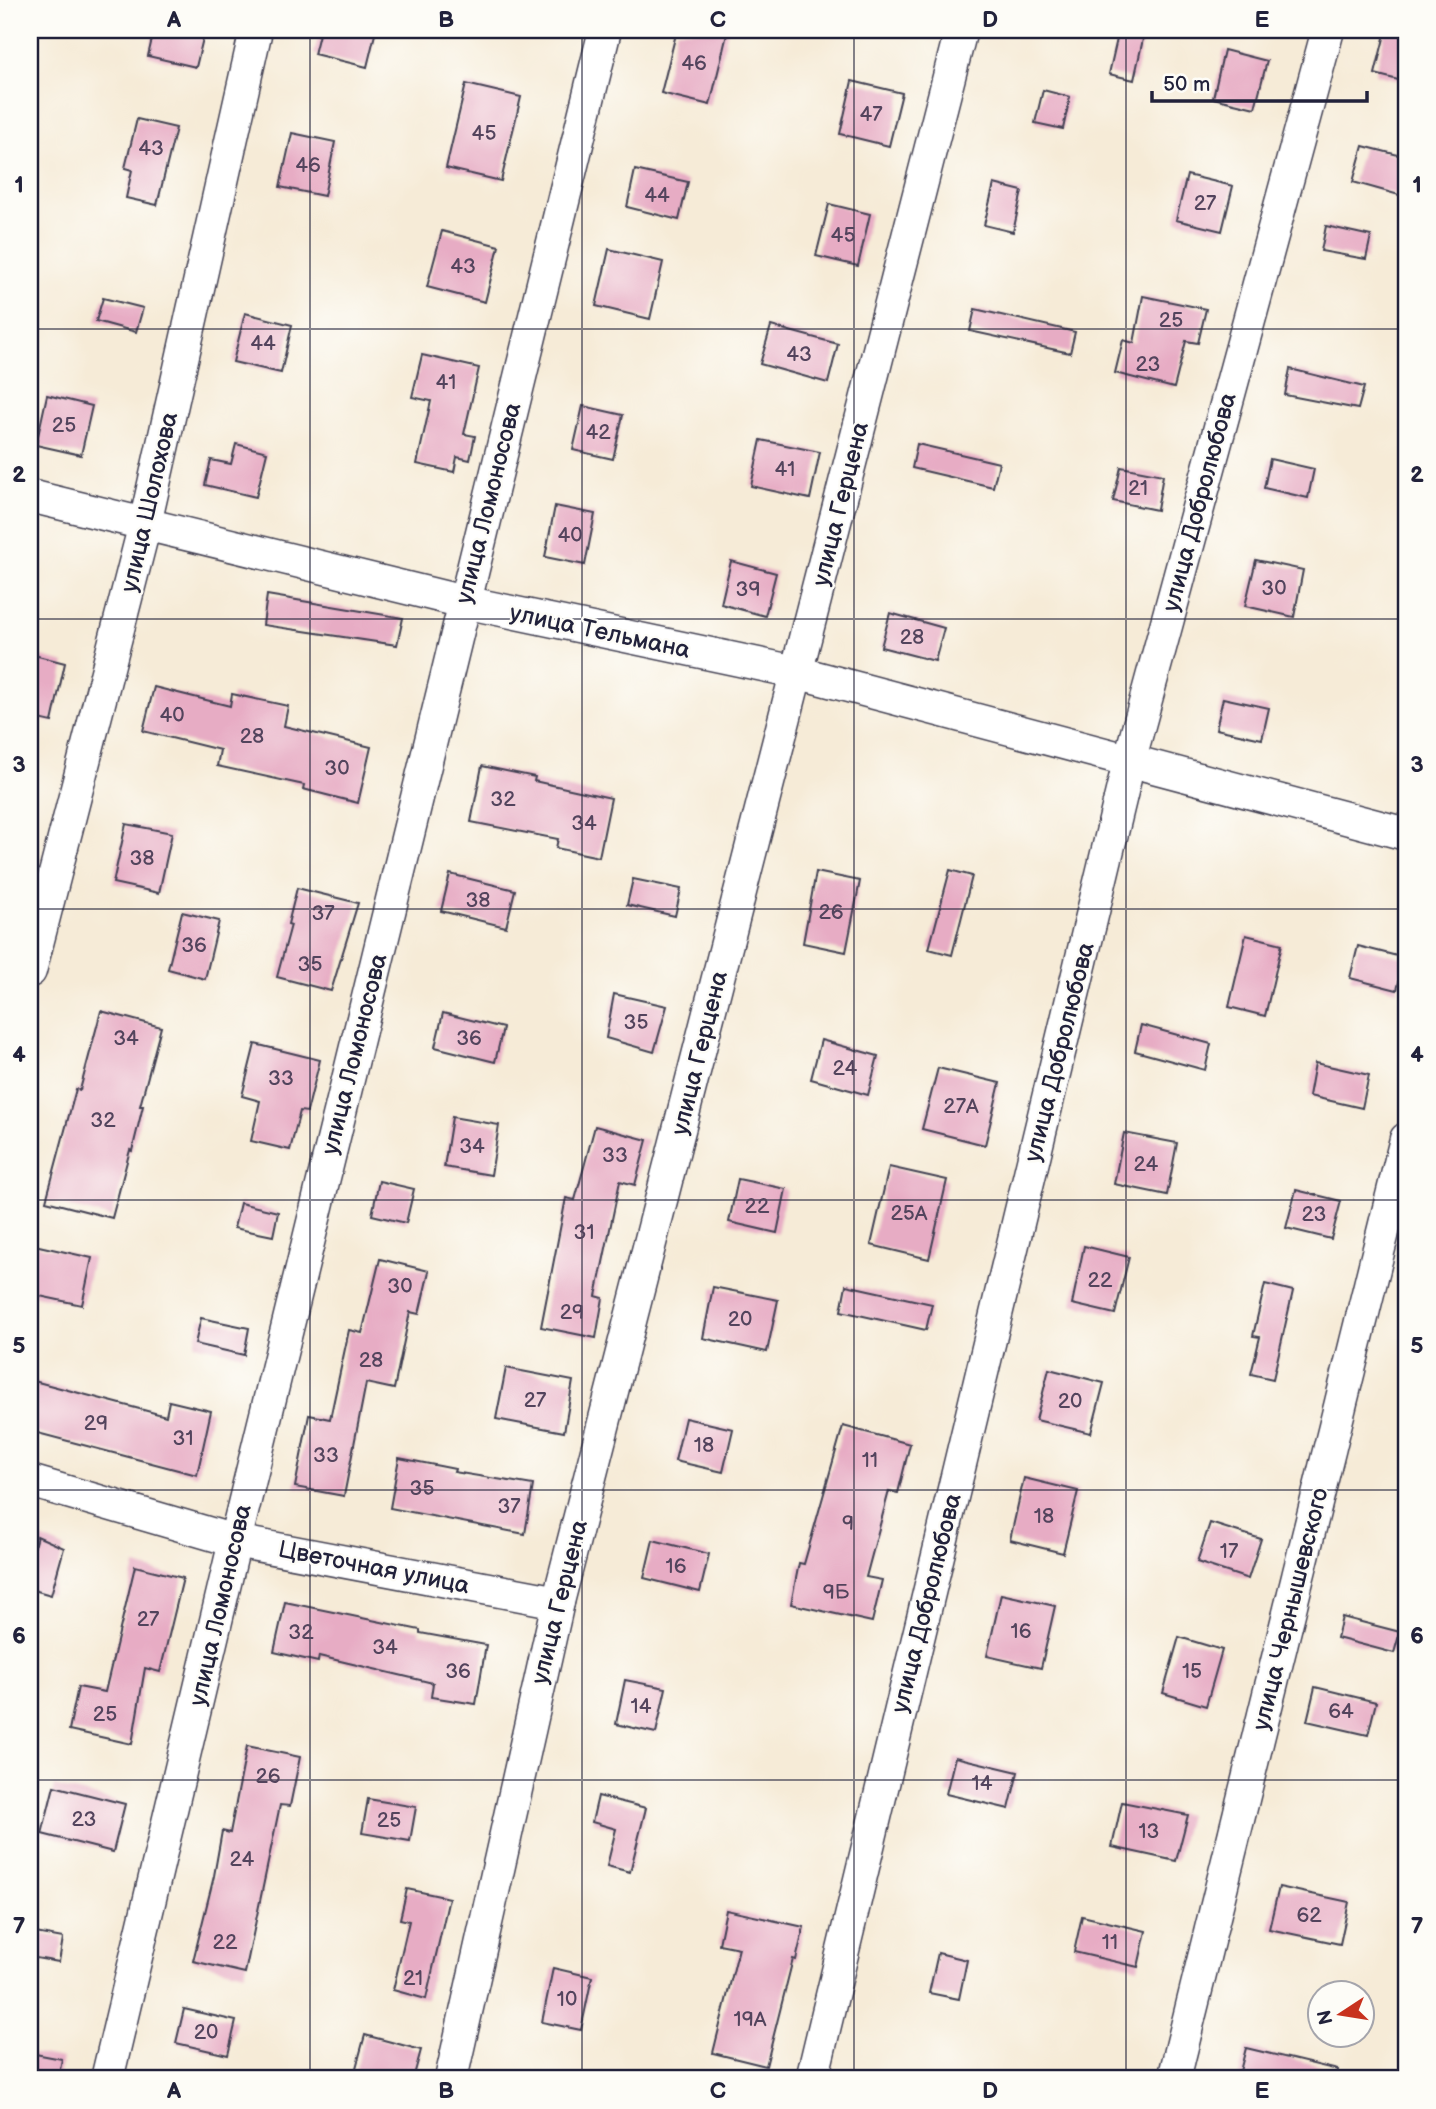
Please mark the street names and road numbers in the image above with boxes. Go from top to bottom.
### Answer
street label: улица Добролюбова [1156,390,1243,615]
street label: улица Ломоносова [449,400,527,607]
street label: улица Шолохова [115,409,184,595]
street label: улица Герцена [806,419,875,589]
street label: улица Тельмана [507,598,693,665]
street label: улица Добролюбова [1018,939,1101,1165]
street label: улица Ломоносова [315,951,393,1158]
street label: улица Герцена [665,968,734,1138]
street label: улица Чернышевского [1246,1485,1335,1733]
street label: улица Добролюбова [885,1490,968,1716]
street label: улица Ломоносова [183,1501,258,1709]
street label: улица Герцена [525,1517,594,1687]
street label: Цветочная улица [276,1535,472,1600]

